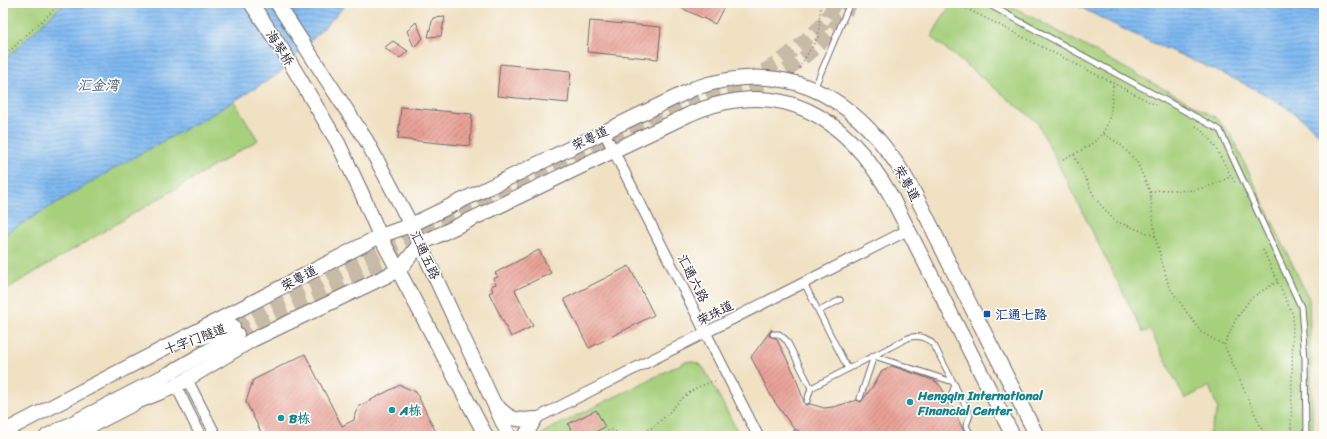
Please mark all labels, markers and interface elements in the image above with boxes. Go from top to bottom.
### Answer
street label: 海琴桥 [260,25,300,71]
water label: 汇金湾 [77,73,121,98]
street label: 荣粤道 [567,119,613,157]
street label: 荣粤道 [887,160,927,206]
street label: 汇通五路 [404,227,446,283]
street label: 汇通六路 [671,250,715,306]
street label: 荣粤道 [276,259,322,297]
street label: 荣珠道 [692,294,738,332]
place label: 汇通七路 [995,303,1047,326]
marker: 汇通七路 [982,309,992,319]
street label: 十字门隧道 [161,317,229,361]
place label: Hengqin International Financial Center [917,384,1044,422]
marker: Hengqin International Financial Center [905,397,915,407]
place label: A栋 [399,399,422,422]
marker: A栋 [387,405,397,415]
place label: B栋 [289,407,310,430]
marker: B栋 [276,413,286,423]

